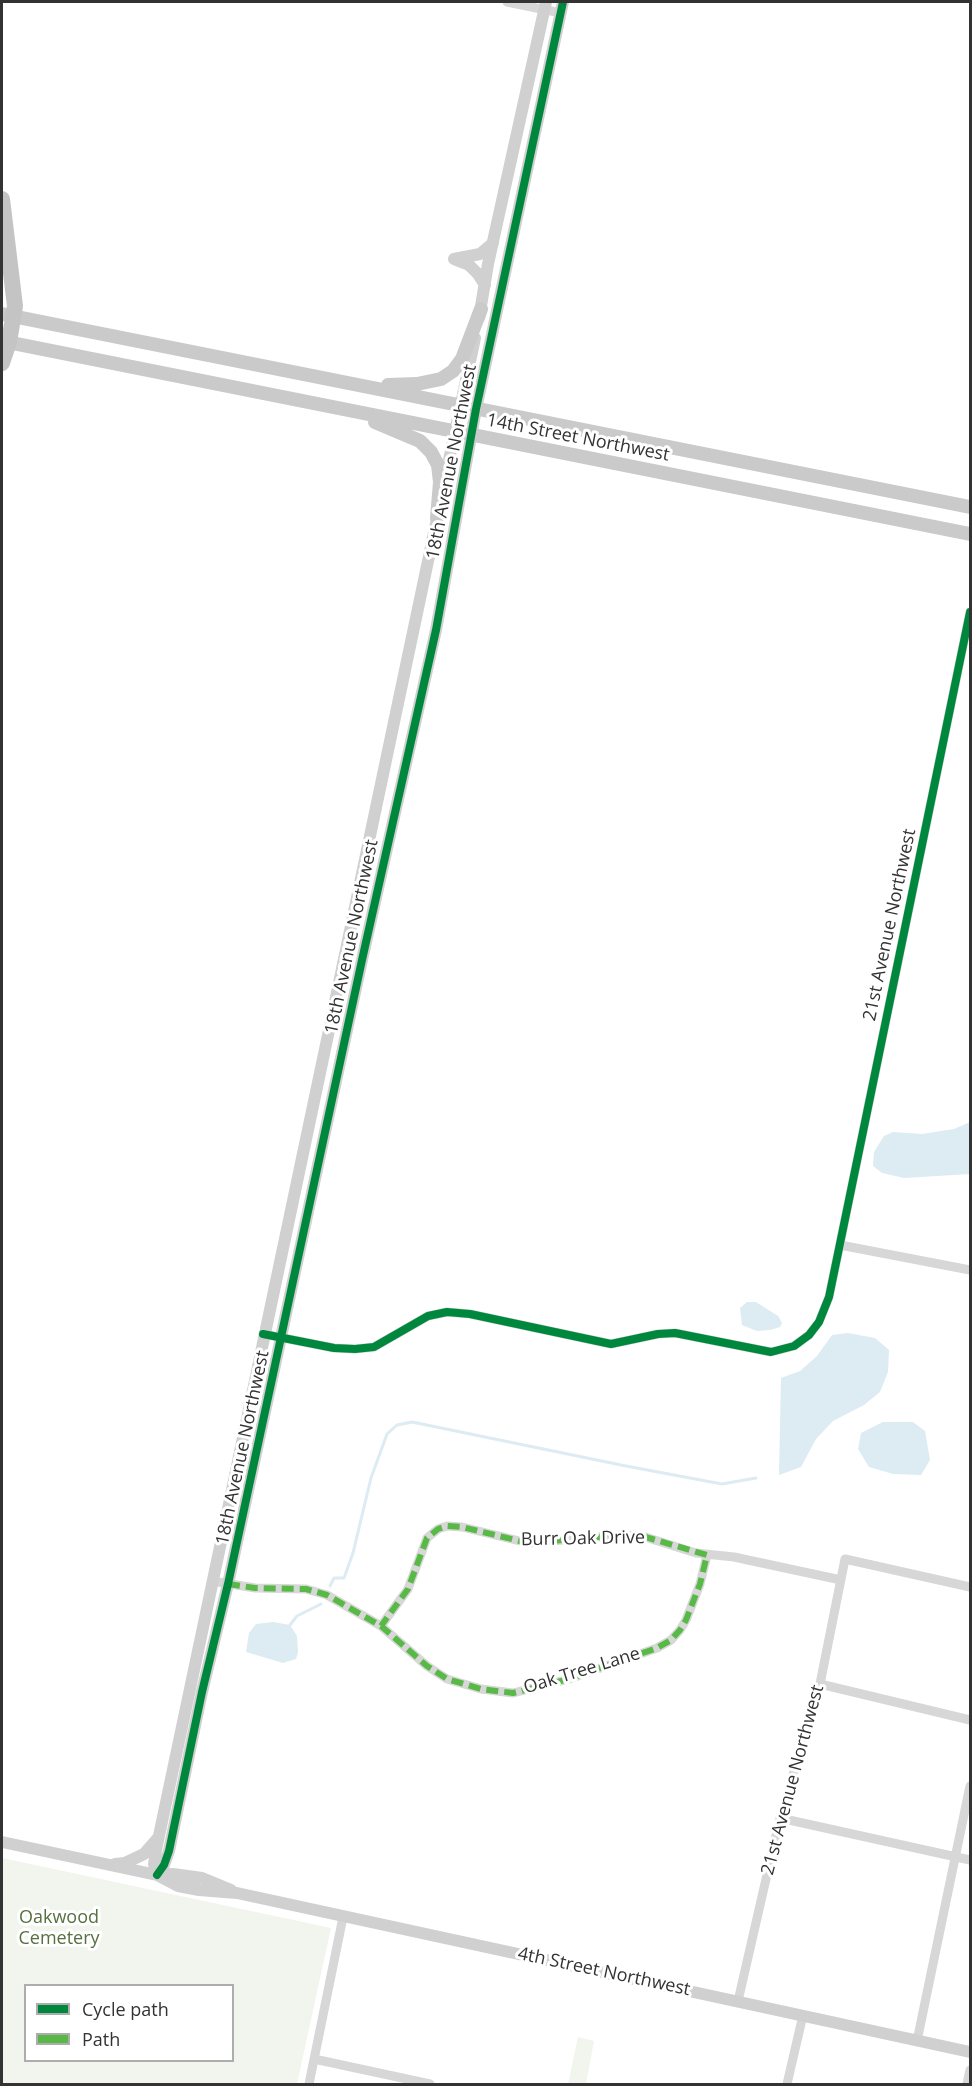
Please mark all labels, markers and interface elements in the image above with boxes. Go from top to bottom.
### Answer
street label: 18th Avenue Northwest [422,363,482,561]
street label: 14th Street Northwest [485,410,671,466]
street label: 21st Avenue Northwest [859,827,921,1023]
street label: 18th Avenue Northwest [321,838,383,1036]
street label: 18th Avenue Northwest [212,1349,274,1547]
street label: Burr Oak Drive [521,1527,645,1551]
street label: Oak Tree Lane [521,1643,643,1699]
street label: 21st Avenue Northwest [757,1683,829,1877]
park label: Oakwood Cemetery [18,1907,100,1950]
street label: 4th Street Northwest [516,1943,692,2001]
legend [24,1984,234,2062]
text: Cycle path [82,1997,169,2021]
text: Path [82,2027,120,2051]

